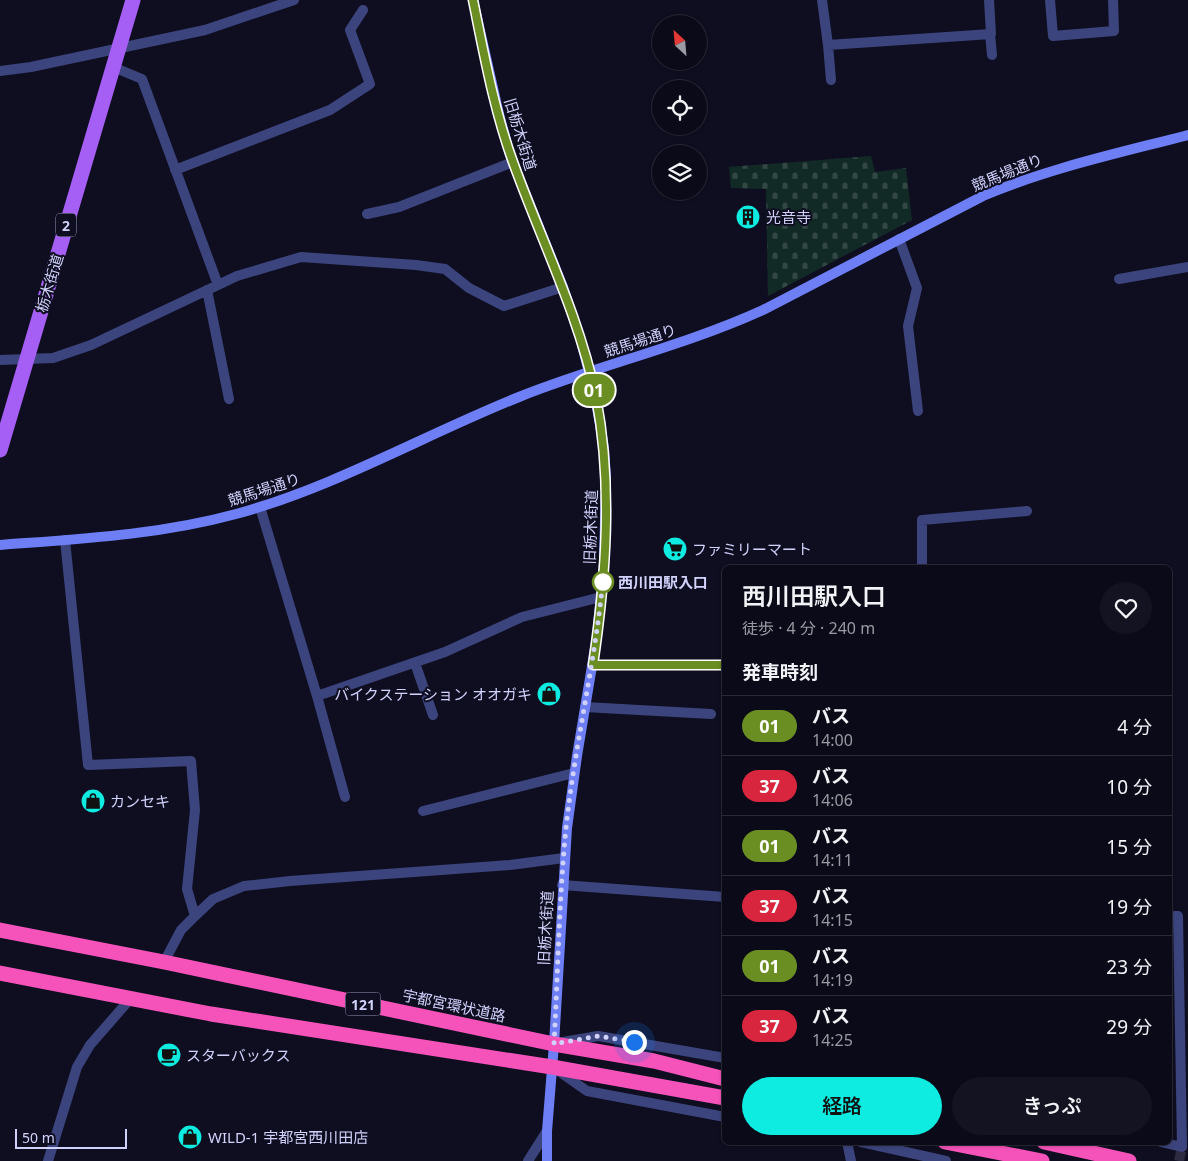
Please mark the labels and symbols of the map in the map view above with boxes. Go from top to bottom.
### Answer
north arrow [652,15,708,70]
street label: 旧栃木街道 [500,95,542,173]
street label: 競馬場通り [968,149,1046,195]
building icon: 光音寺 [735,204,761,230]
place label: 光音寺 [766,207,811,227]
road number: 2 [56,214,76,236]
street label: 栃木街道 [31,251,67,315]
street label: 競馬場通り [601,319,679,361]
line badge: 01 [572,374,616,406]
street label: 競馬場通り [225,468,303,510]
street label: 旧栃木街道 [579,489,601,565]
supermarket icon: ファミリーマート [662,536,688,562]
place label: ファミリーマート [692,539,812,559]
marker: 西川田駅入口 [592,571,614,593]
place label: 西川田駅入口 [618,572,708,592]
shop icon: バイクステーション オオガキ [536,681,562,707]
place label: バイクステーション オオガキ [334,684,532,704]
shop icon: カンセキ [80,788,106,814]
place label: カンセキ [110,791,170,811]
street label: 旧栃木街道 [533,890,557,966]
street label: 宇都宮環状道路 [401,984,507,1026]
road number: 121 [346,992,380,1016]
your location [622,1030,647,1055]
cafe icon: スターバックス [156,1042,182,1068]
place label: スターバックス [186,1045,290,1065]
shop icon: WILD-1 宇都宮西川田店 [177,1124,203,1150]
scale bar [15,1126,128,1149]
place label: WILD-1 宇都宮西川田店 [208,1127,368,1147]

